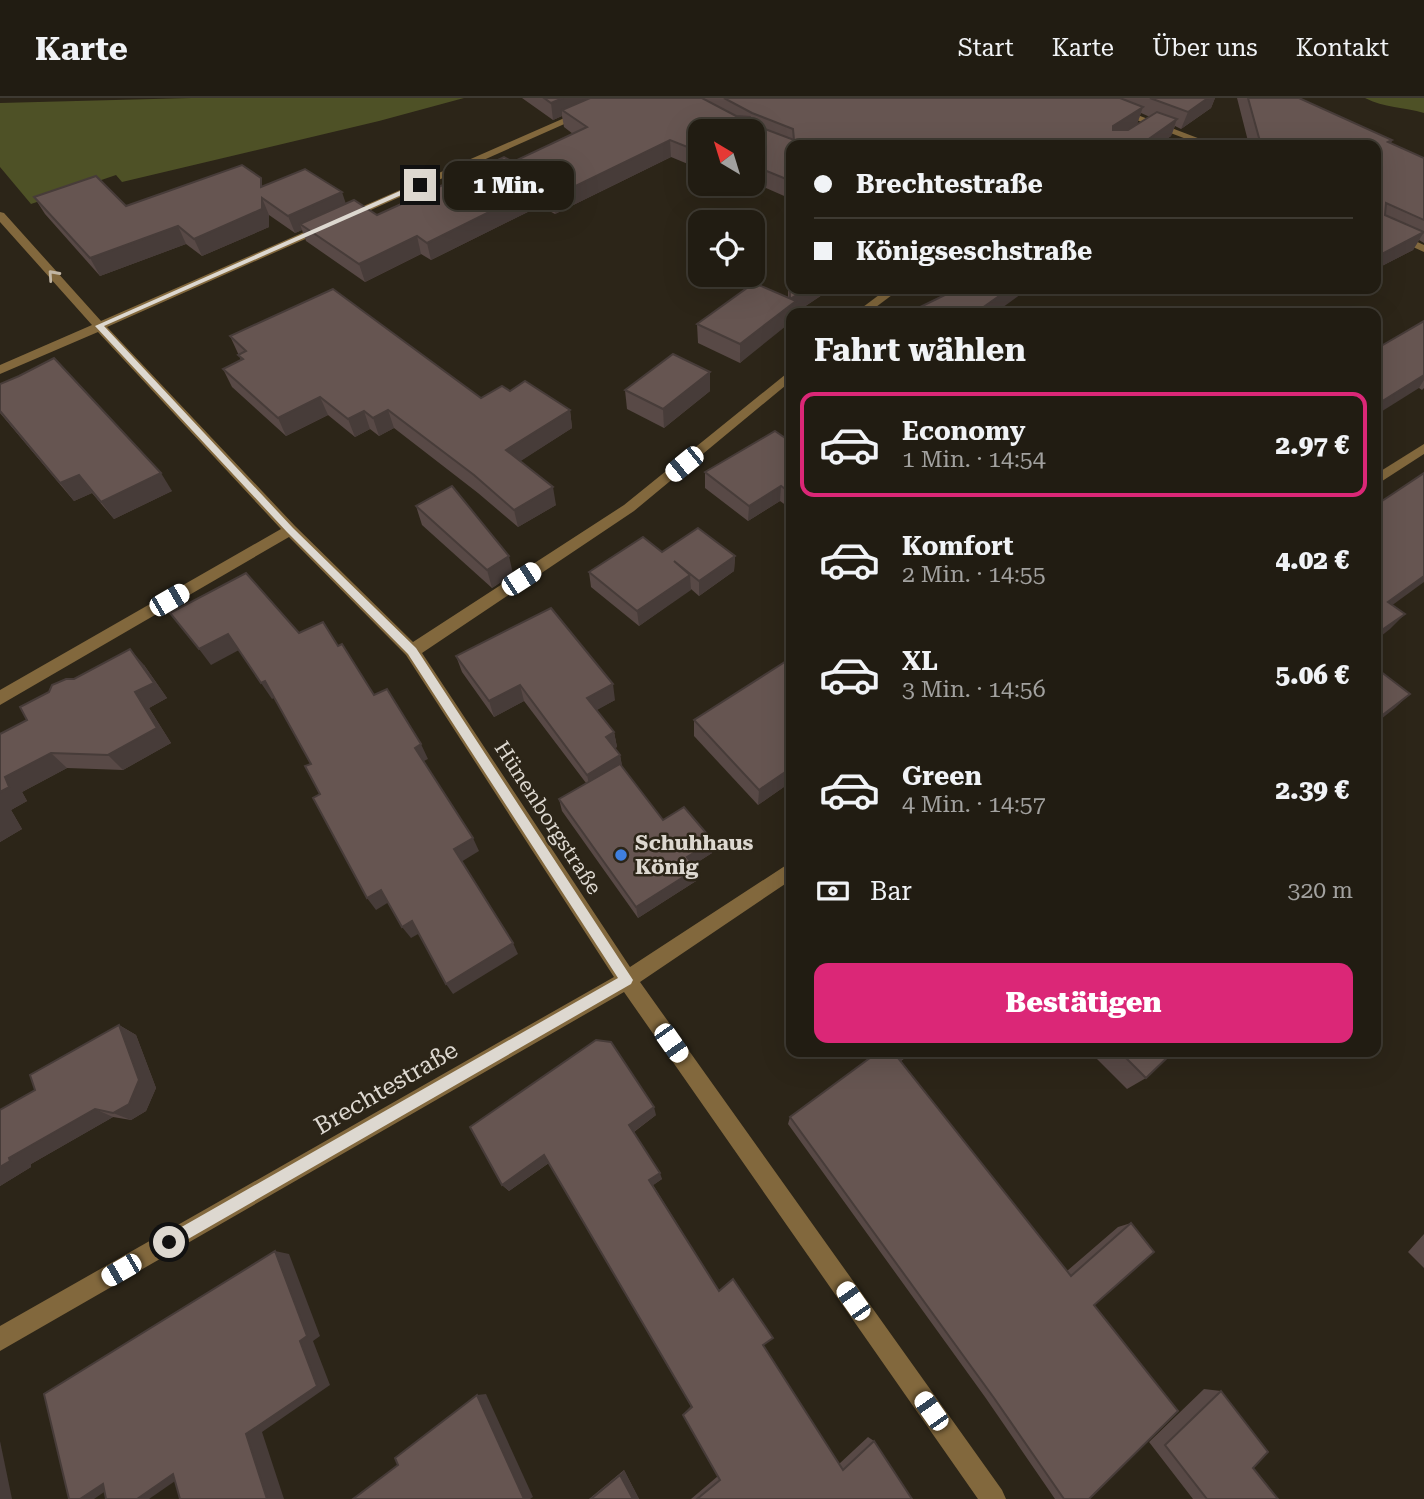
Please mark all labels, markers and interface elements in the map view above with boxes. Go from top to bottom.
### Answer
text: Karte [35,29,128,68]
text: Start [958,34,1014,62]
text: Karte [1052,34,1114,62]
text: Über uns [1152,34,1258,62]
text: Kontakt [1296,34,1389,62]
north arrow [688,119,765,196]
map controls [688,119,765,287]
callout: 1 Min. [444,160,574,210]
route end [404,169,436,201]
text: Brechtestraße [856,169,1043,199]
text: 1 Min. [473,172,545,199]
button: locate [688,210,765,287]
text: Königseschstraße [856,236,1092,266]
one-way arrow [49,270,61,283]
text: Fahrt wählen [814,331,1026,369]
icon: car [818,413,881,476]
text: Economy [902,416,1025,446]
text: 2.97 € [1276,430,1349,460]
car [662,443,707,485]
text: 1 Min. · 14:54 [902,446,1046,473]
icon: car [818,528,881,591]
text: Komfort [902,531,1014,561]
text: 4.02 € [1276,545,1349,575]
car [498,559,545,599]
text: 2 Min. · 14:55 [902,561,1046,588]
car [146,580,193,620]
icon: car [818,643,881,706]
text: XL [902,646,938,676]
text: 5.06 € [1276,660,1349,690]
text: 3 Min. · 14:56 [902,676,1046,703]
street label: Hünenborgstraße [490,737,606,899]
icon: car [818,758,881,821]
text: Green [902,761,982,791]
text: 2.39 € [1276,775,1349,805]
text: 4 Min. · 14:57 [902,791,1046,818]
place label: Schuhhaus König [635,831,754,879]
marker: Schuhhaus König [613,847,629,863]
icon: cash [814,872,852,910]
text: Bar [870,876,912,906]
text: 320 m [1288,877,1353,904]
button: Bestätigen [814,963,1353,1043]
car [651,1020,692,1066]
street label: Brechtestraße [309,1036,463,1140]
route start [153,1226,185,1258]
car [98,1250,145,1290]
car [833,1278,874,1324]
car [911,1388,952,1434]

